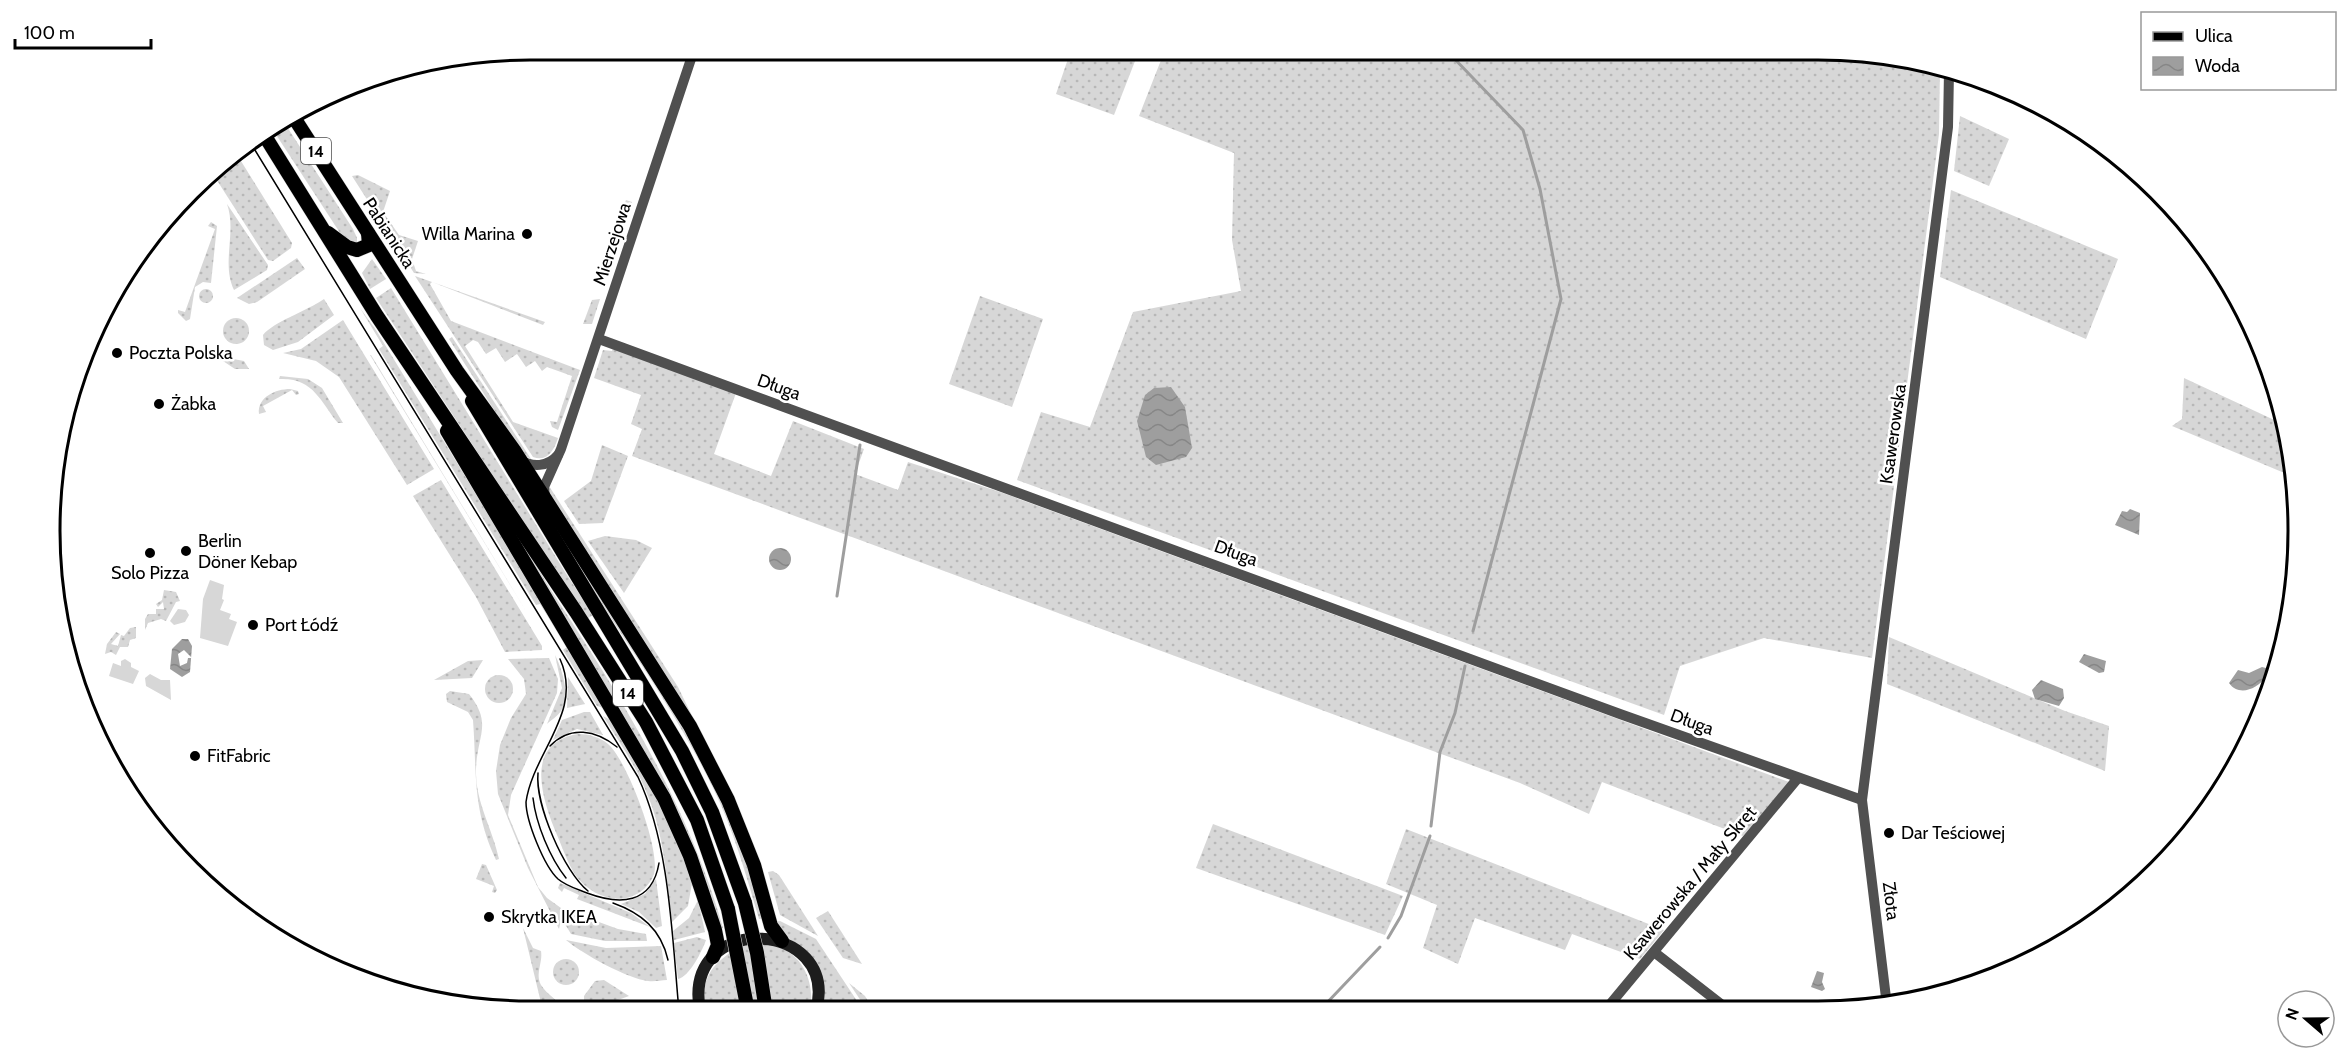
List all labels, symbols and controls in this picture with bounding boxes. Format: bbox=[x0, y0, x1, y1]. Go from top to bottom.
scale bar bbox=[15, 12, 152, 50]
legend bbox=[2141, 12, 2336, 90]
text: 100 m bbox=[24, 22, 75, 44]
text: Ulica bbox=[2195, 25, 2233, 47]
text: Woda bbox=[2195, 55, 2240, 77]
road number: 14 bbox=[301, 138, 331, 164]
street label: Pabianicka bbox=[358, 194, 420, 273]
street label: Mierzejowa bbox=[588, 199, 636, 288]
place label: Willa Marina bbox=[422, 223, 515, 245]
marker: Willa Marina bbox=[520, 227, 534, 241]
place label: Poczta Polska bbox=[129, 342, 233, 364]
marker: Poczta Polska bbox=[110, 346, 124, 360]
street label: Długa bbox=[754, 369, 804, 405]
street label: Ksawerowska bbox=[1875, 382, 1911, 485]
place label: Żabka bbox=[171, 393, 216, 415]
marker: Żabka bbox=[152, 397, 166, 411]
place label: Berlin Döner Kebap bbox=[198, 530, 297, 573]
street label: Długa bbox=[1211, 535, 1261, 571]
marker: Berlin Döner Kebap bbox=[179, 544, 193, 558]
marker: Solo Pizza bbox=[143, 546, 157, 560]
place label: Solo Pizza bbox=[111, 562, 189, 584]
place label: Port Łódź bbox=[265, 614, 339, 636]
marker: Port Łódź bbox=[246, 618, 260, 632]
road number: 14 bbox=[613, 680, 643, 706]
street label: Długa bbox=[1667, 704, 1717, 740]
place label: FitFabric bbox=[207, 745, 271, 767]
marker: FitFabric bbox=[188, 749, 202, 763]
street label: Ksawerowska / Mały Skręt bbox=[1619, 801, 1761, 965]
place label: Dar Teściowej bbox=[1901, 822, 2005, 844]
marker: Dar Teściowej bbox=[1882, 826, 1896, 840]
street label: Złota bbox=[1878, 880, 1904, 922]
place label: Skrytka IKEA bbox=[501, 906, 597, 928]
marker: Skrytka IKEA bbox=[482, 910, 496, 924]
north arrow bbox=[2276, 989, 2336, 1049]
text: N bbox=[2282, 1005, 2303, 1023]

